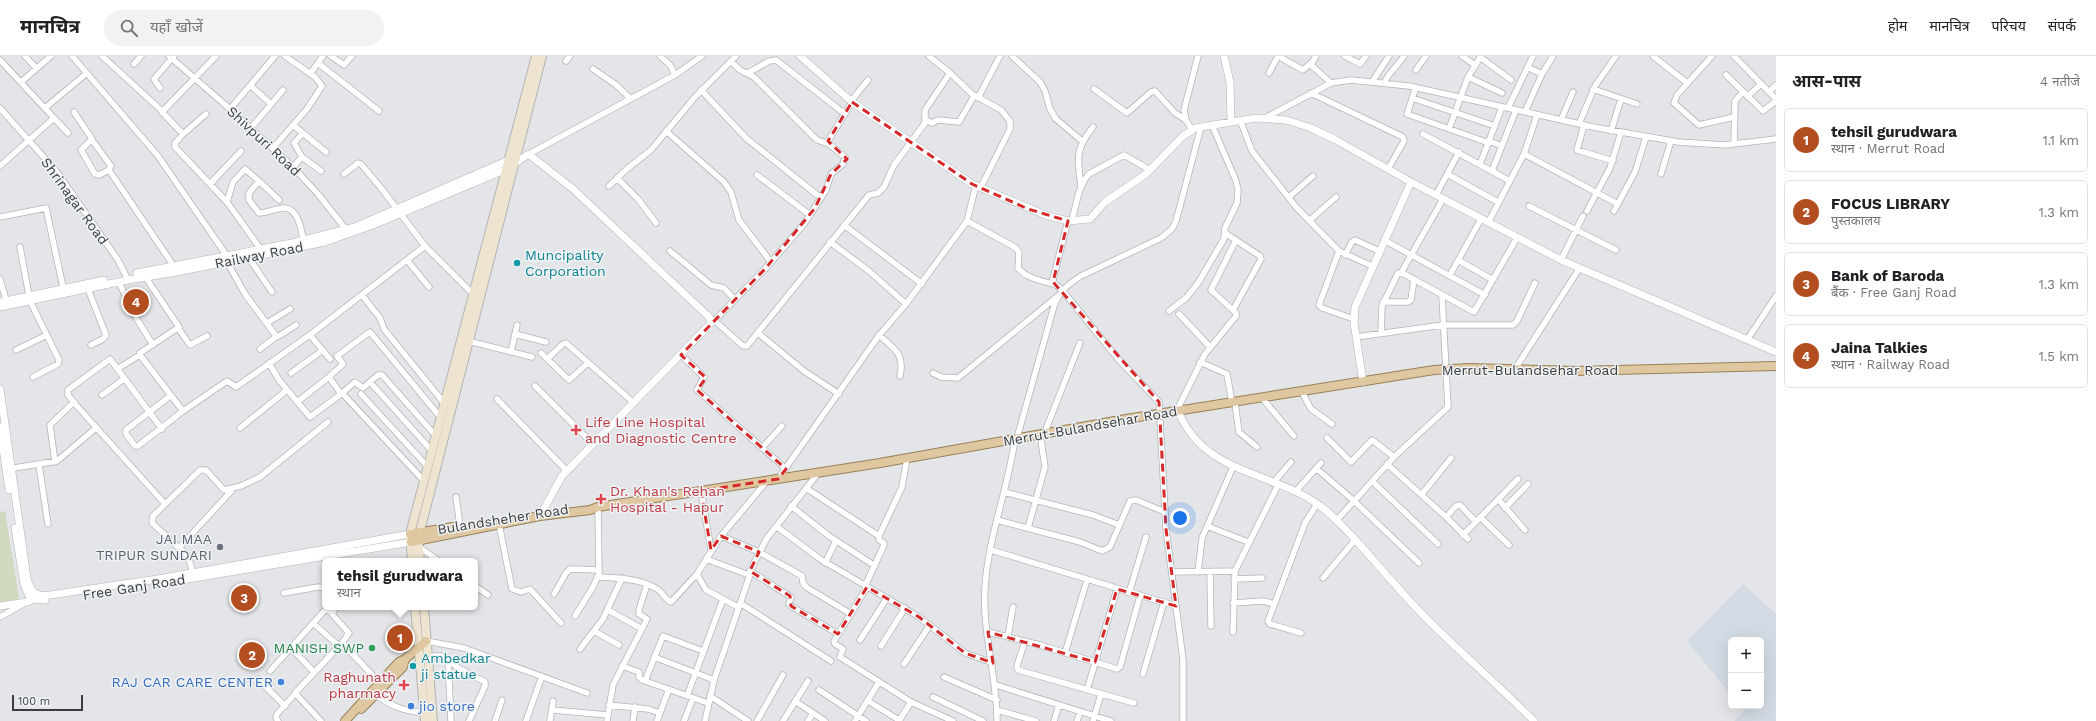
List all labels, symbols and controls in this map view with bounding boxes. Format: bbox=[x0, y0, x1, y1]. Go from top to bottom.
search box bbox=[104, 10, 384, 46]
text: मानचित्र bbox=[20, 15, 80, 38]
icon: search bbox=[118, 17, 140, 39]
text: यहाँ खोजें bbox=[150, 18, 203, 36]
text: होम bbox=[1888, 18, 1907, 34]
text: मानचित्र bbox=[1929, 18, 1970, 34]
text: परिचय bbox=[1992, 18, 2026, 34]
text: संपर्क bbox=[2048, 18, 2076, 34]
text: आस-पास bbox=[1792, 71, 1861, 91]
text: 4 नतीजे bbox=[2040, 74, 2080, 89]
street label: Shivpuri Road bbox=[224, 103, 304, 179]
text: tehsil gurudwara bbox=[1831, 123, 1957, 141]
text: 1 bbox=[1803, 133, 1809, 148]
text: 1.1 km bbox=[2043, 133, 2079, 148]
text: स्थान · Merrut Road bbox=[1831, 141, 1945, 156]
street label: Shrinagar Road bbox=[38, 154, 112, 248]
text: FOCUS LIBRARY bbox=[1831, 195, 1950, 213]
text: 2 bbox=[1802, 205, 1810, 220]
text: 1.3 km bbox=[2039, 205, 2079, 220]
text: पुस्तकालय bbox=[1831, 213, 1881, 228]
street label: Railway Road bbox=[213, 239, 305, 271]
place label: Muncipality Corporation bbox=[525, 247, 606, 279]
marker: Muncipality Corporation bbox=[512, 258, 522, 268]
text: Bank of Baroda bbox=[1831, 267, 1944, 285]
text: 3 bbox=[1802, 277, 1810, 292]
text: 1.3 km bbox=[2039, 277, 2079, 292]
text: बैंक · Free Ganj Road bbox=[1831, 285, 1957, 300]
pin: 4 bbox=[123, 287, 149, 317]
text: Jaina Talkies bbox=[1831, 339, 1928, 357]
text: 4 bbox=[1802, 349, 1810, 364]
text: 1.5 km bbox=[2039, 349, 2079, 364]
text: स्थान · Railway Road bbox=[1831, 357, 1950, 372]
street label: Merrut-Bulandsehar Road bbox=[1442, 362, 1618, 378]
street label: Merrut-Bulandsehar Road bbox=[1002, 403, 1178, 449]
place label: Life Line Hospital and Diagnostic Centre bbox=[585, 414, 737, 446]
marker: Life Line Hospital and Diagnostic Centre bbox=[570, 424, 582, 436]
place label: Dr. Khan's Rehan Hospital - Hapur bbox=[610, 483, 725, 515]
marker: Dr. Khan's Rehan Hospital - Hapur bbox=[595, 493, 607, 505]
street label: Bulandsheher Road bbox=[436, 501, 570, 537]
your location bbox=[1170, 508, 1190, 528]
place label: JAI MAA TRIPUR SUNDARI bbox=[96, 531, 212, 563]
marker: JAI MAA TRIPUR SUNDARI bbox=[215, 542, 225, 552]
popup bbox=[322, 558, 478, 610]
text: tehsil gurudwara bbox=[337, 567, 463, 585]
street label: Free Ganj Road bbox=[81, 571, 187, 603]
pin: 3 bbox=[231, 583, 257, 613]
text: स्थान bbox=[337, 585, 361, 600]
pin: 1 bbox=[387, 623, 413, 653]
map controls bbox=[1728, 637, 1764, 709]
button: + bbox=[1728, 637, 1764, 673]
pin: 2 bbox=[239, 640, 265, 670]
place label: MANISH SWP bbox=[273, 640, 364, 656]
marker: MANISH SWP bbox=[367, 643, 377, 653]
place label: Ambedkar ji statue bbox=[419, 650, 491, 682]
marker: Ambedkar ji statue bbox=[408, 661, 418, 671]
place label: Raghunath pharmacy bbox=[323, 669, 397, 701]
button: − bbox=[1728, 673, 1764, 709]
place label: RAJ CAR CARE CENTER bbox=[111, 674, 273, 690]
marker: RAJ CAR CARE CENTER bbox=[276, 677, 286, 687]
marker: Raghunath pharmacy bbox=[399, 680, 409, 690]
scale bar bbox=[12, 693, 83, 712]
text: 100 m bbox=[18, 695, 50, 708]
place label: jio store bbox=[417, 698, 475, 714]
marker: jio store bbox=[406, 701, 416, 711]

